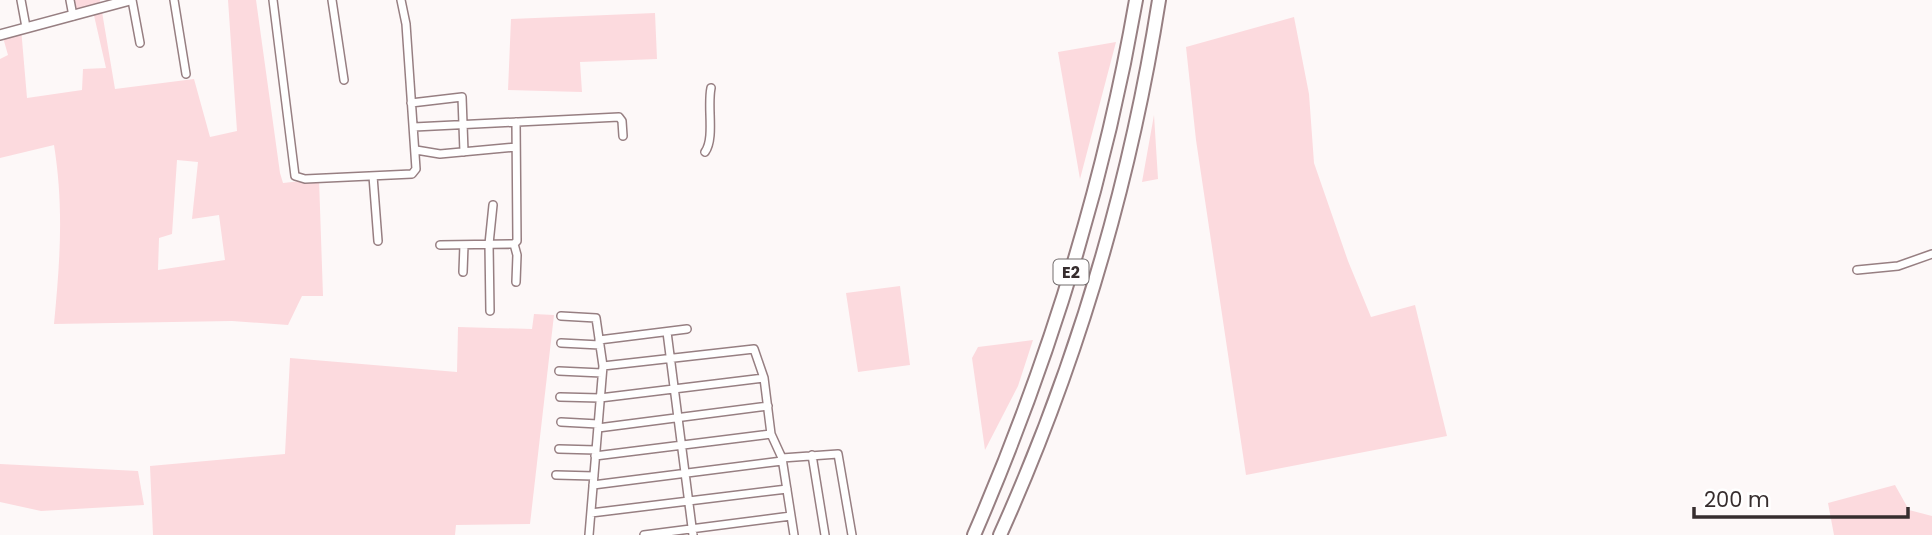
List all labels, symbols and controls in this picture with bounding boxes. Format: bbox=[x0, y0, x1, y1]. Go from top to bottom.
road number: E2 bbox=[1054, 260, 1088, 284]
scale bar bbox=[1694, 476, 1908, 520]
text: 200 m bbox=[1704, 485, 1770, 514]

